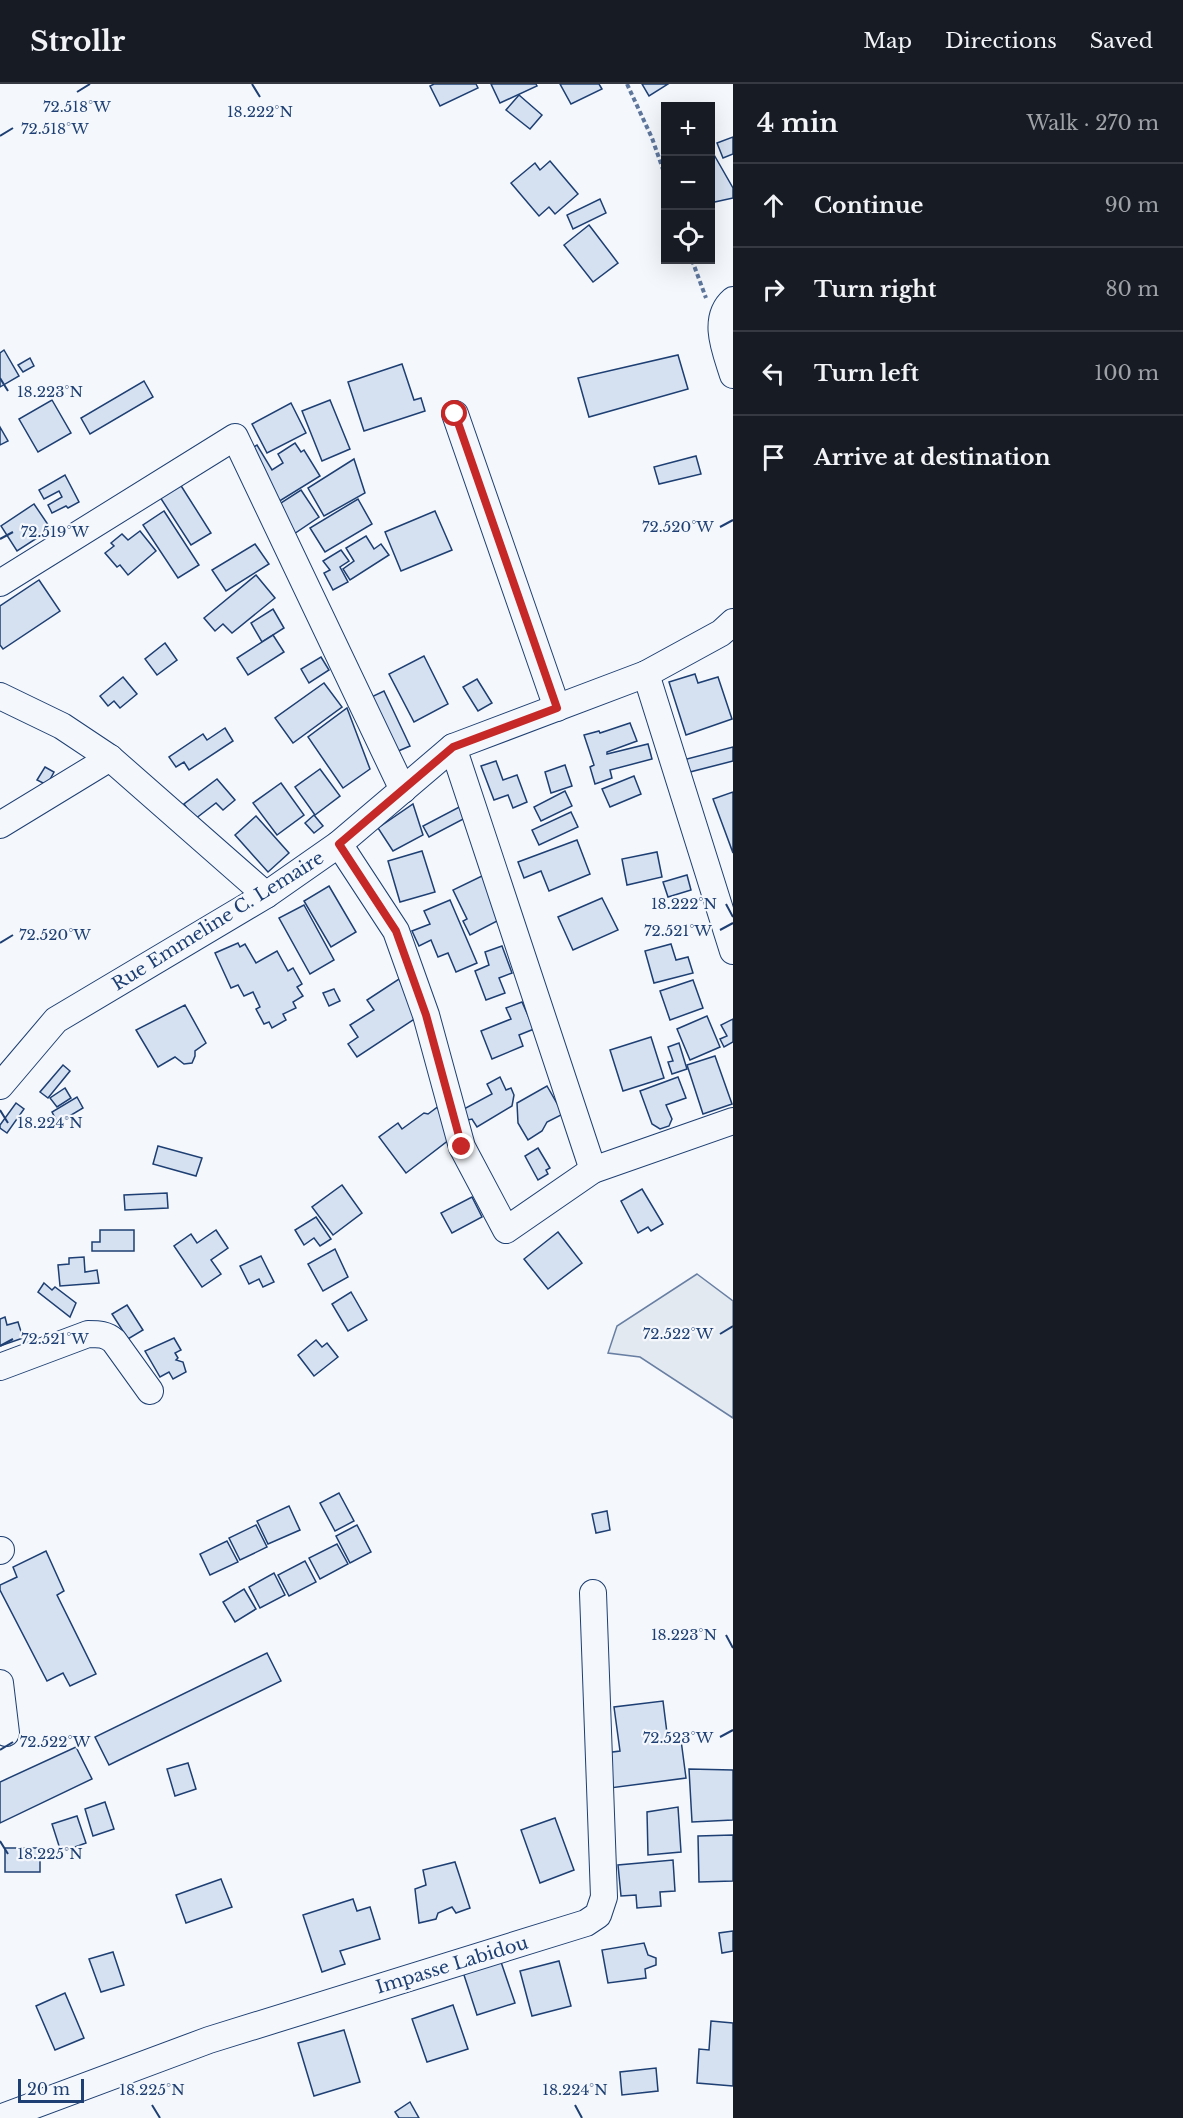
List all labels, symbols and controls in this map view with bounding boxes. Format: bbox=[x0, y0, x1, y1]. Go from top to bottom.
text: Strollr bbox=[30, 24, 125, 59]
text: Map bbox=[863, 28, 912, 54]
text: Directions bbox=[945, 28, 1057, 54]
text: Saved bbox=[1090, 28, 1153, 54]
text: 72.518°W bbox=[43, 97, 111, 116]
text: 18.222°N bbox=[227, 102, 293, 121]
map controls bbox=[661, 102, 715, 264]
button: + bbox=[661, 102, 715, 156]
text: 4 min bbox=[757, 107, 838, 139]
text: Walk · 270 m bbox=[1027, 111, 1159, 135]
text: 72.518°W bbox=[21, 119, 89, 138]
button: − bbox=[661, 156, 715, 210]
icon: ahead bbox=[757, 189, 790, 222]
text: Continue bbox=[814, 192, 923, 219]
text: 90 m bbox=[1105, 193, 1159, 217]
button: locate bbox=[661, 210, 715, 264]
icon: right bbox=[757, 273, 790, 306]
text: Turn right bbox=[814, 276, 936, 303]
text: 80 m bbox=[1105, 277, 1159, 301]
icon: left bbox=[757, 357, 790, 390]
text: Turn left bbox=[814, 360, 919, 387]
text: 100 m bbox=[1094, 361, 1159, 385]
text: 18.223°N bbox=[17, 382, 83, 401]
route start bbox=[441, 400, 467, 426]
icon: arrive bbox=[757, 441, 790, 474]
text: Arrive at destination bbox=[814, 444, 1051, 471]
text: 72.520°W bbox=[642, 517, 714, 536]
text: 72.519°W bbox=[21, 522, 90, 541]
street label: Rue Emmeline C. Lemaire bbox=[108, 847, 328, 995]
text: 18.222°N bbox=[651, 894, 717, 913]
text: 72.521°W bbox=[644, 921, 712, 940]
text: 72.520°W bbox=[19, 925, 91, 944]
text: 18.224°N bbox=[17, 1113, 83, 1132]
route end bbox=[448, 1133, 474, 1159]
text: 72.522°W bbox=[643, 1324, 714, 1343]
text: 72.521°W bbox=[21, 1329, 89, 1348]
text: 18.223°N bbox=[651, 1625, 717, 1644]
text: 72.523°W bbox=[643, 1728, 714, 1747]
text: 72.522°W bbox=[20, 1732, 91, 1751]
text: 18.225°N bbox=[17, 1844, 83, 1863]
street label: Impasse Labidou bbox=[373, 1931, 531, 1999]
scale bar bbox=[18, 2076, 84, 2104]
text: 20 m bbox=[27, 2079, 70, 2099]
text: 18.225°N bbox=[119, 2080, 185, 2099]
text: 18.224°N bbox=[542, 2080, 608, 2099]

